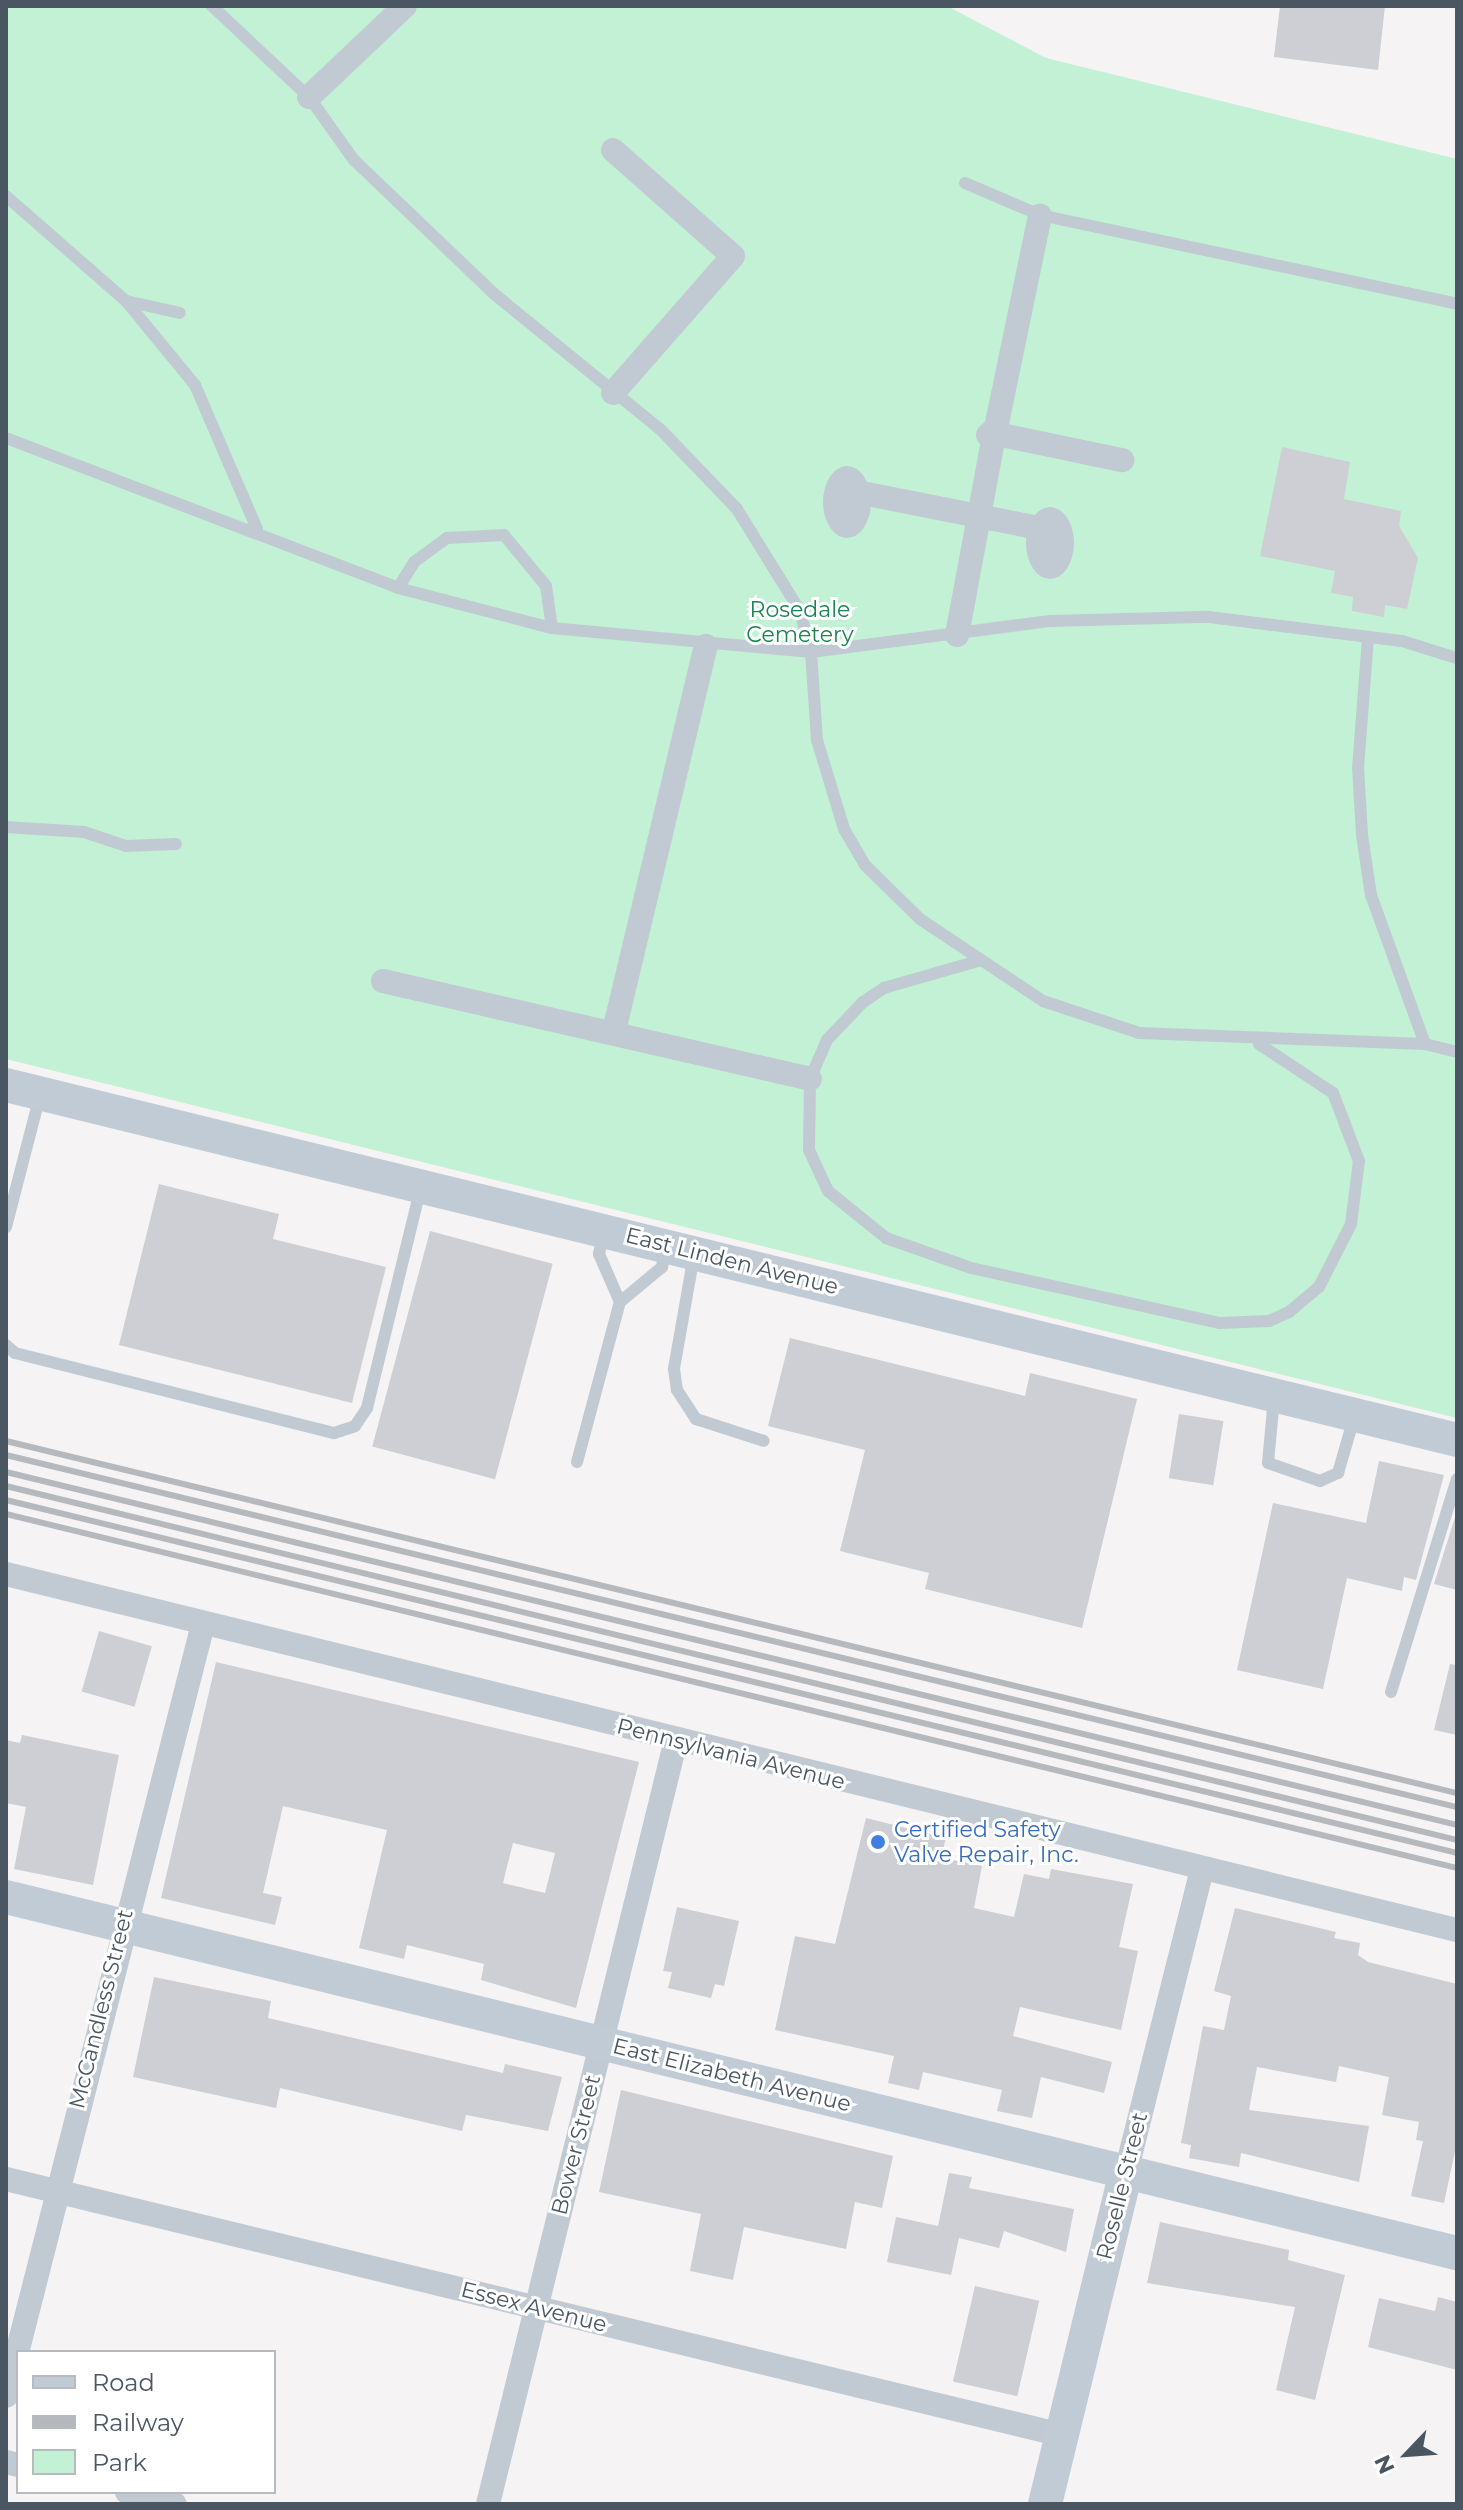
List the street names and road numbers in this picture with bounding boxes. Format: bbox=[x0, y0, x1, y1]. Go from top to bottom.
street label: East Linden Avenue bbox=[623, 1222, 841, 1300]
street label: Pennsylvania Avenue bbox=[614, 1713, 848, 1795]
street label: McCandless Street bbox=[63, 1907, 139, 2111]
street label: East Elizabeth Avenue bbox=[610, 2033, 854, 2117]
street label: Bower Street bbox=[546, 2072, 606, 2218]
street label: Roselle Street bbox=[1091, 2109, 1153, 2263]
street label: Essex Avenue bbox=[458, 2276, 610, 2338]

